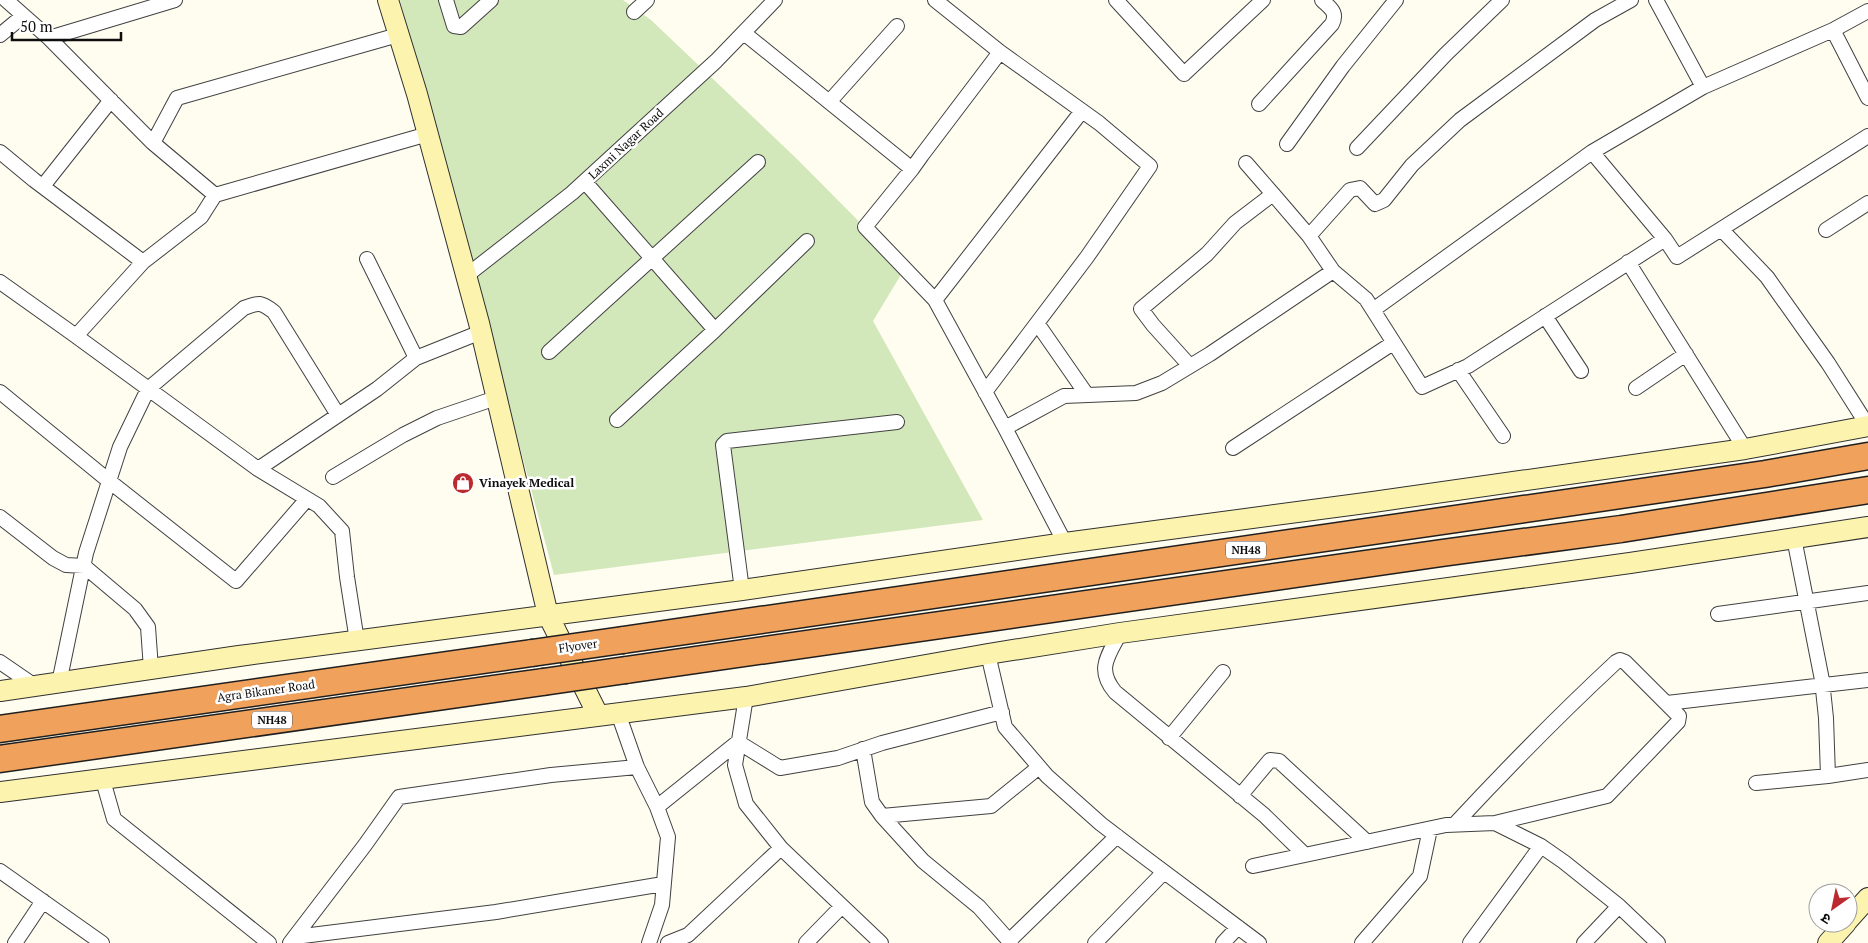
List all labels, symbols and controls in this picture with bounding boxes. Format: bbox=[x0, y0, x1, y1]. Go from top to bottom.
scale bar bbox=[12, 10, 121, 42]
text: 50 m bbox=[20, 16, 53, 36]
street label: Laxmi Nagar Road bbox=[585, 105, 667, 182]
shop icon: Vinayek Medical bbox=[451, 471, 475, 495]
place label: Vinayek Medical bbox=[479, 475, 574, 490]
road number: NH48 bbox=[1226, 542, 1266, 558]
street label: Flyover bbox=[558, 635, 599, 656]
street label: Agra Bikaner Road bbox=[216, 676, 316, 705]
road number: NH48 bbox=[252, 712, 292, 728]
north arrow bbox=[1808, 883, 1858, 933]
text: उ bbox=[1816, 909, 1834, 930]

